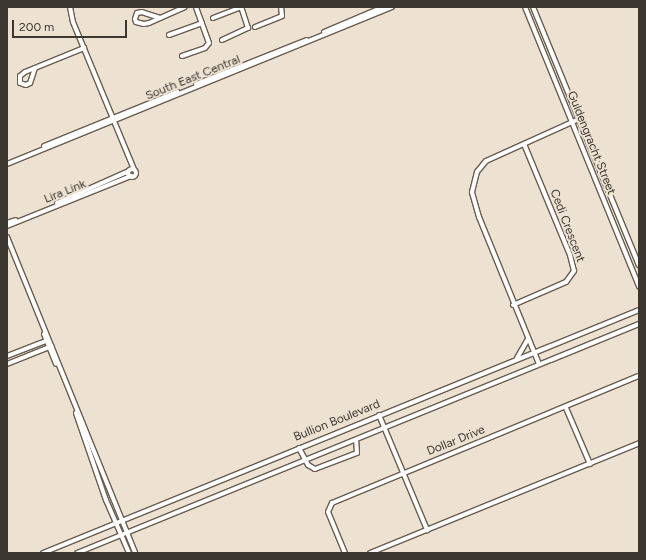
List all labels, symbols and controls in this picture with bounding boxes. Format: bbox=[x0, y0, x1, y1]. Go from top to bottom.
scale bar bbox=[14, 12, 129, 38]
text: 200 m bbox=[19, 20, 54, 34]
street label: South East Central bbox=[144, 52, 242, 104]
street label: Guldengracht Street bbox=[564, 89, 618, 197]
street label: Lira Link bbox=[42, 177, 88, 207]
street label: Cedi Crescent bbox=[546, 187, 588, 265]
street label: Bullion Boulevard bbox=[292, 397, 382, 445]
street label: Dollar Drive bbox=[425, 423, 487, 459]

